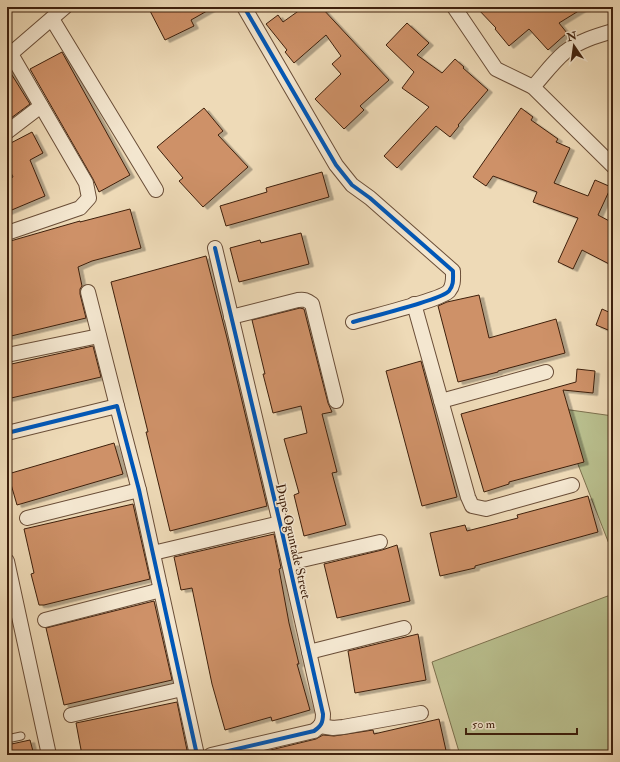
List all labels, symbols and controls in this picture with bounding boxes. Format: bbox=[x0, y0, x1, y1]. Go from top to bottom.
north arrow bbox=[554, 26, 594, 66]
text: N bbox=[565, 29, 579, 44]
street label: Dupe Oguntade Street bbox=[271, 482, 314, 601]
scale bar bbox=[466, 710, 577, 736]
text: 50 m bbox=[472, 717, 496, 732]

